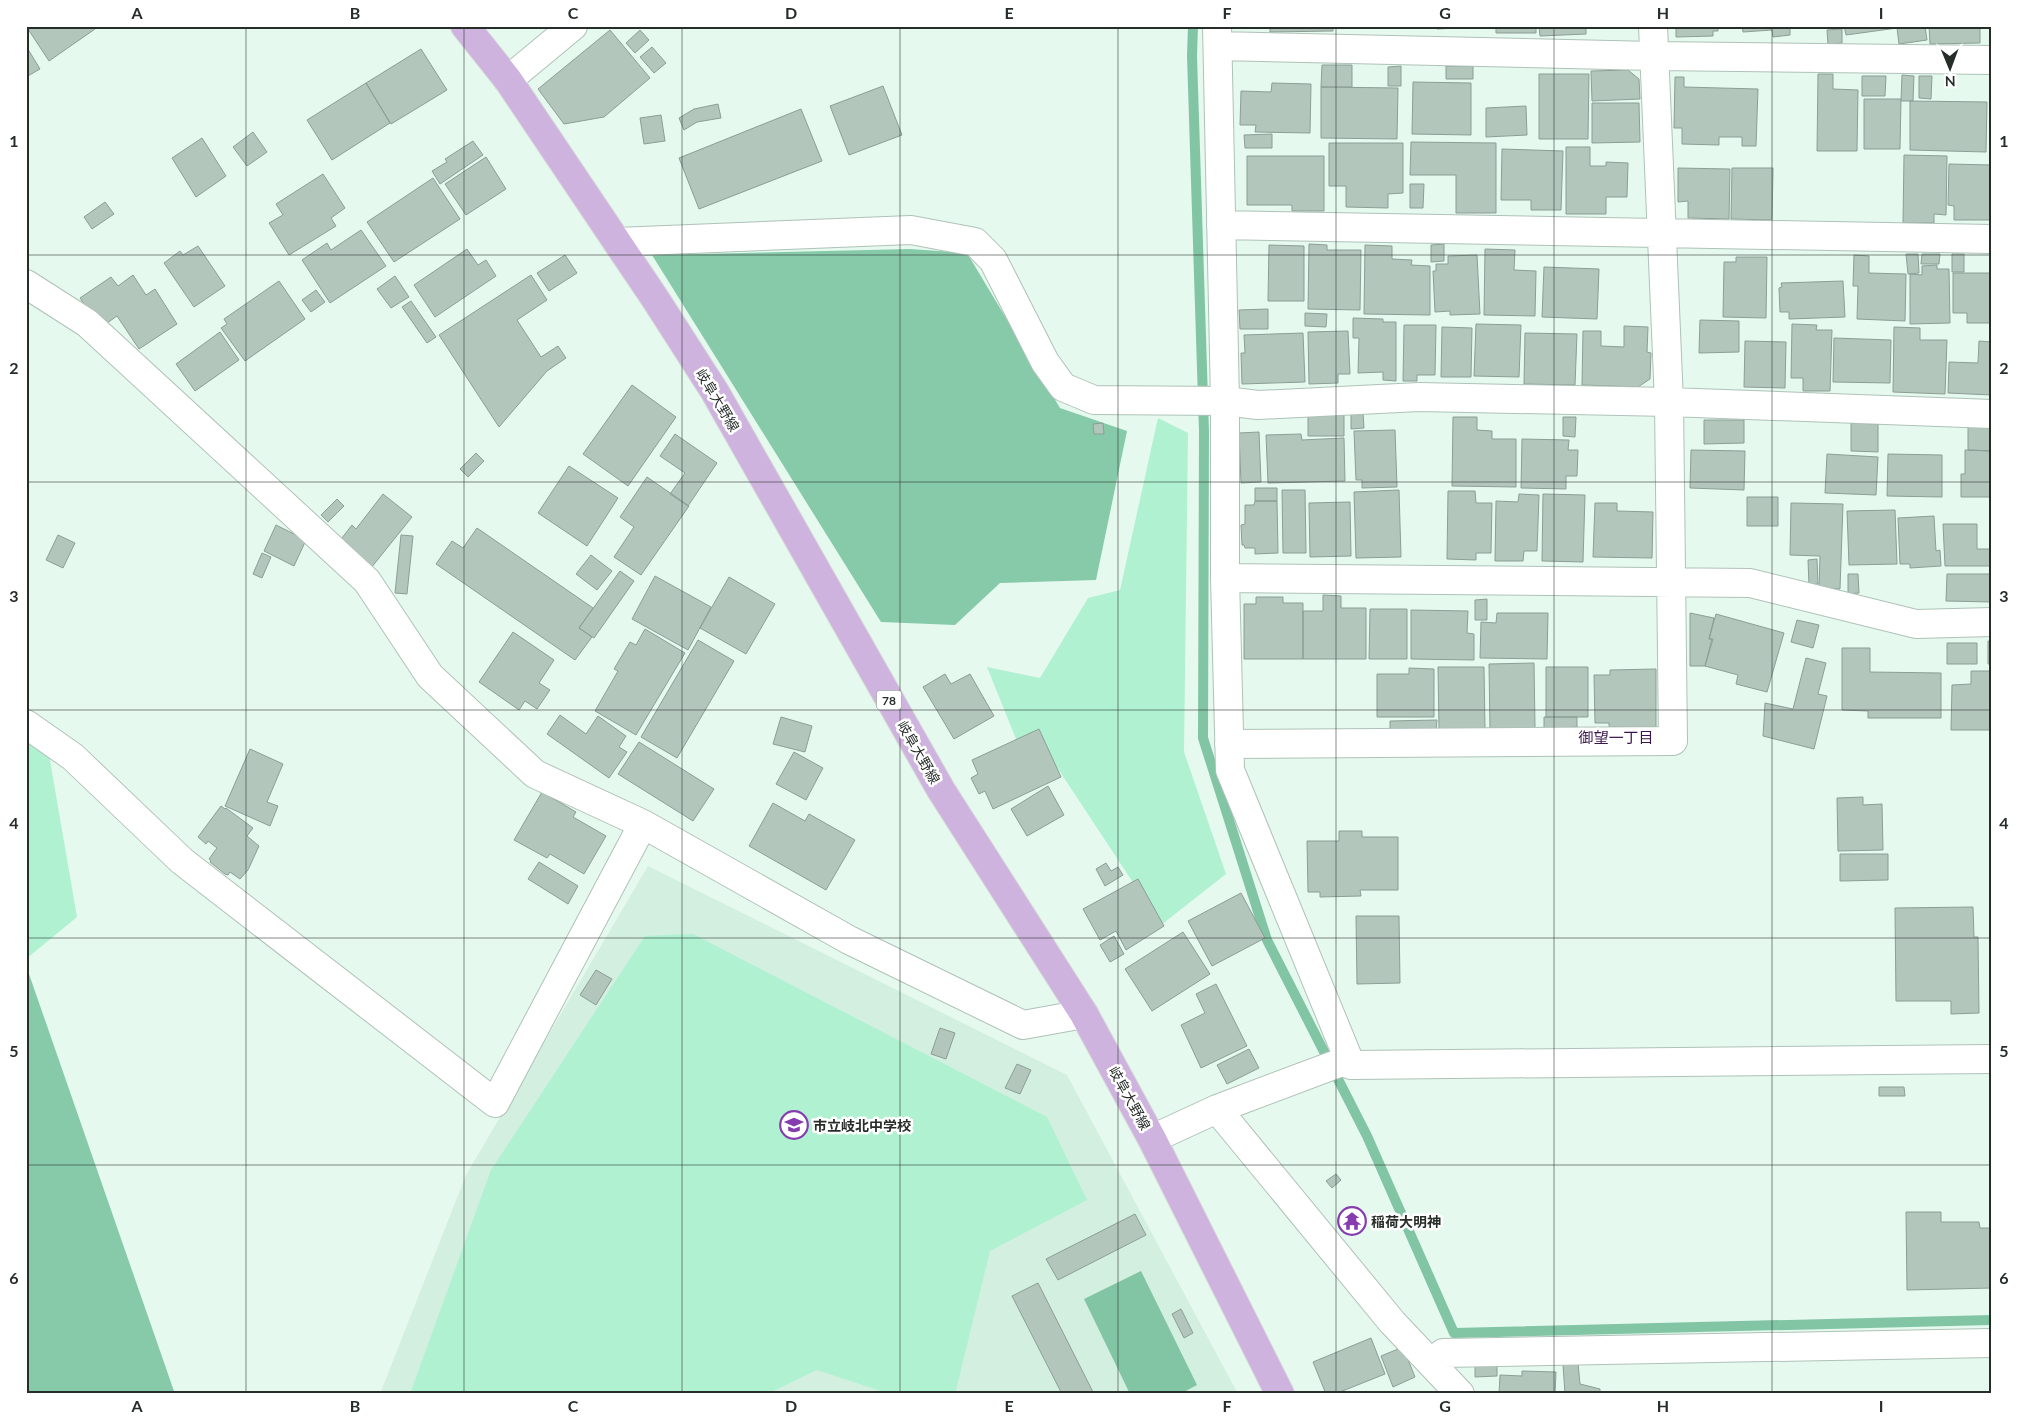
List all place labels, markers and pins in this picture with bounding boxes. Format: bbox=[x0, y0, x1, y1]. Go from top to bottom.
school or university icon: 市立岐北中学校 bbox=[779, 1110, 809, 1140]
place label: 市立岐北中学校 bbox=[813, 1117, 911, 1134]
temple icon: 稲荷大明神 bbox=[1337, 1206, 1367, 1236]
place label: 稲荷大明神 bbox=[1371, 1213, 1441, 1230]

